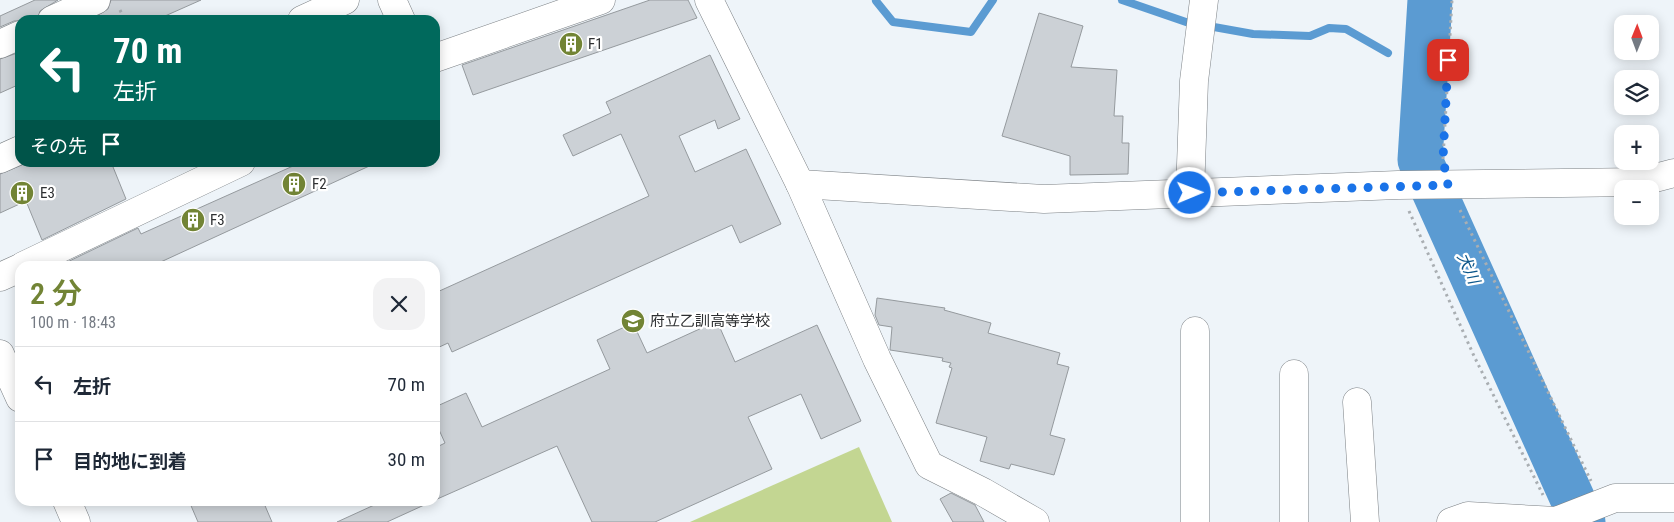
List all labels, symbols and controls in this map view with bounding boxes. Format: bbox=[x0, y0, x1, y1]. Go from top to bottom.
north arrow bbox=[1614, 15, 1659, 60]
map controls bbox=[1614, 15, 1659, 225]
text: 70 m bbox=[113, 31, 182, 72]
building icon: F1 bbox=[558, 31, 584, 57]
icon: left bbox=[30, 35, 95, 100]
place label: F1 bbox=[588, 35, 603, 53]
pin bbox=[1427, 39, 1469, 81]
icon: arrive bbox=[1434, 46, 1462, 74]
button: layers bbox=[1614, 70, 1659, 115]
text: 左折 bbox=[113, 79, 157, 104]
button: + bbox=[1614, 125, 1659, 170]
icon: arrive bbox=[97, 130, 125, 158]
text: その先 bbox=[30, 135, 87, 158]
position arrow bbox=[1163, 166, 1215, 218]
building icon: F2 bbox=[281, 171, 307, 197]
place label: F2 bbox=[312, 175, 327, 193]
building icon: E3 bbox=[9, 180, 35, 206]
button: − bbox=[1614, 180, 1659, 225]
place label: E3 bbox=[40, 184, 55, 202]
building icon: F3 bbox=[180, 207, 206, 233]
place label: F3 bbox=[210, 211, 225, 229]
water label: 犬川 bbox=[1453, 250, 1485, 289]
text: 2 分 bbox=[30, 276, 82, 311]
button: close bbox=[373, 278, 425, 330]
school or university icon: 府立乙訓高等学校 bbox=[620, 308, 646, 334]
place label: 府立乙訓高等学校 bbox=[650, 312, 770, 330]
text: 100 m · 18:43 bbox=[30, 313, 116, 332]
icon: left bbox=[30, 370, 58, 398]
text: 70 m bbox=[388, 373, 425, 396]
text: 左折 bbox=[73, 375, 111, 398]
icon: arrive bbox=[30, 445, 58, 473]
text: 30 m bbox=[388, 448, 425, 471]
text: 目的地に到着 bbox=[73, 450, 187, 473]

